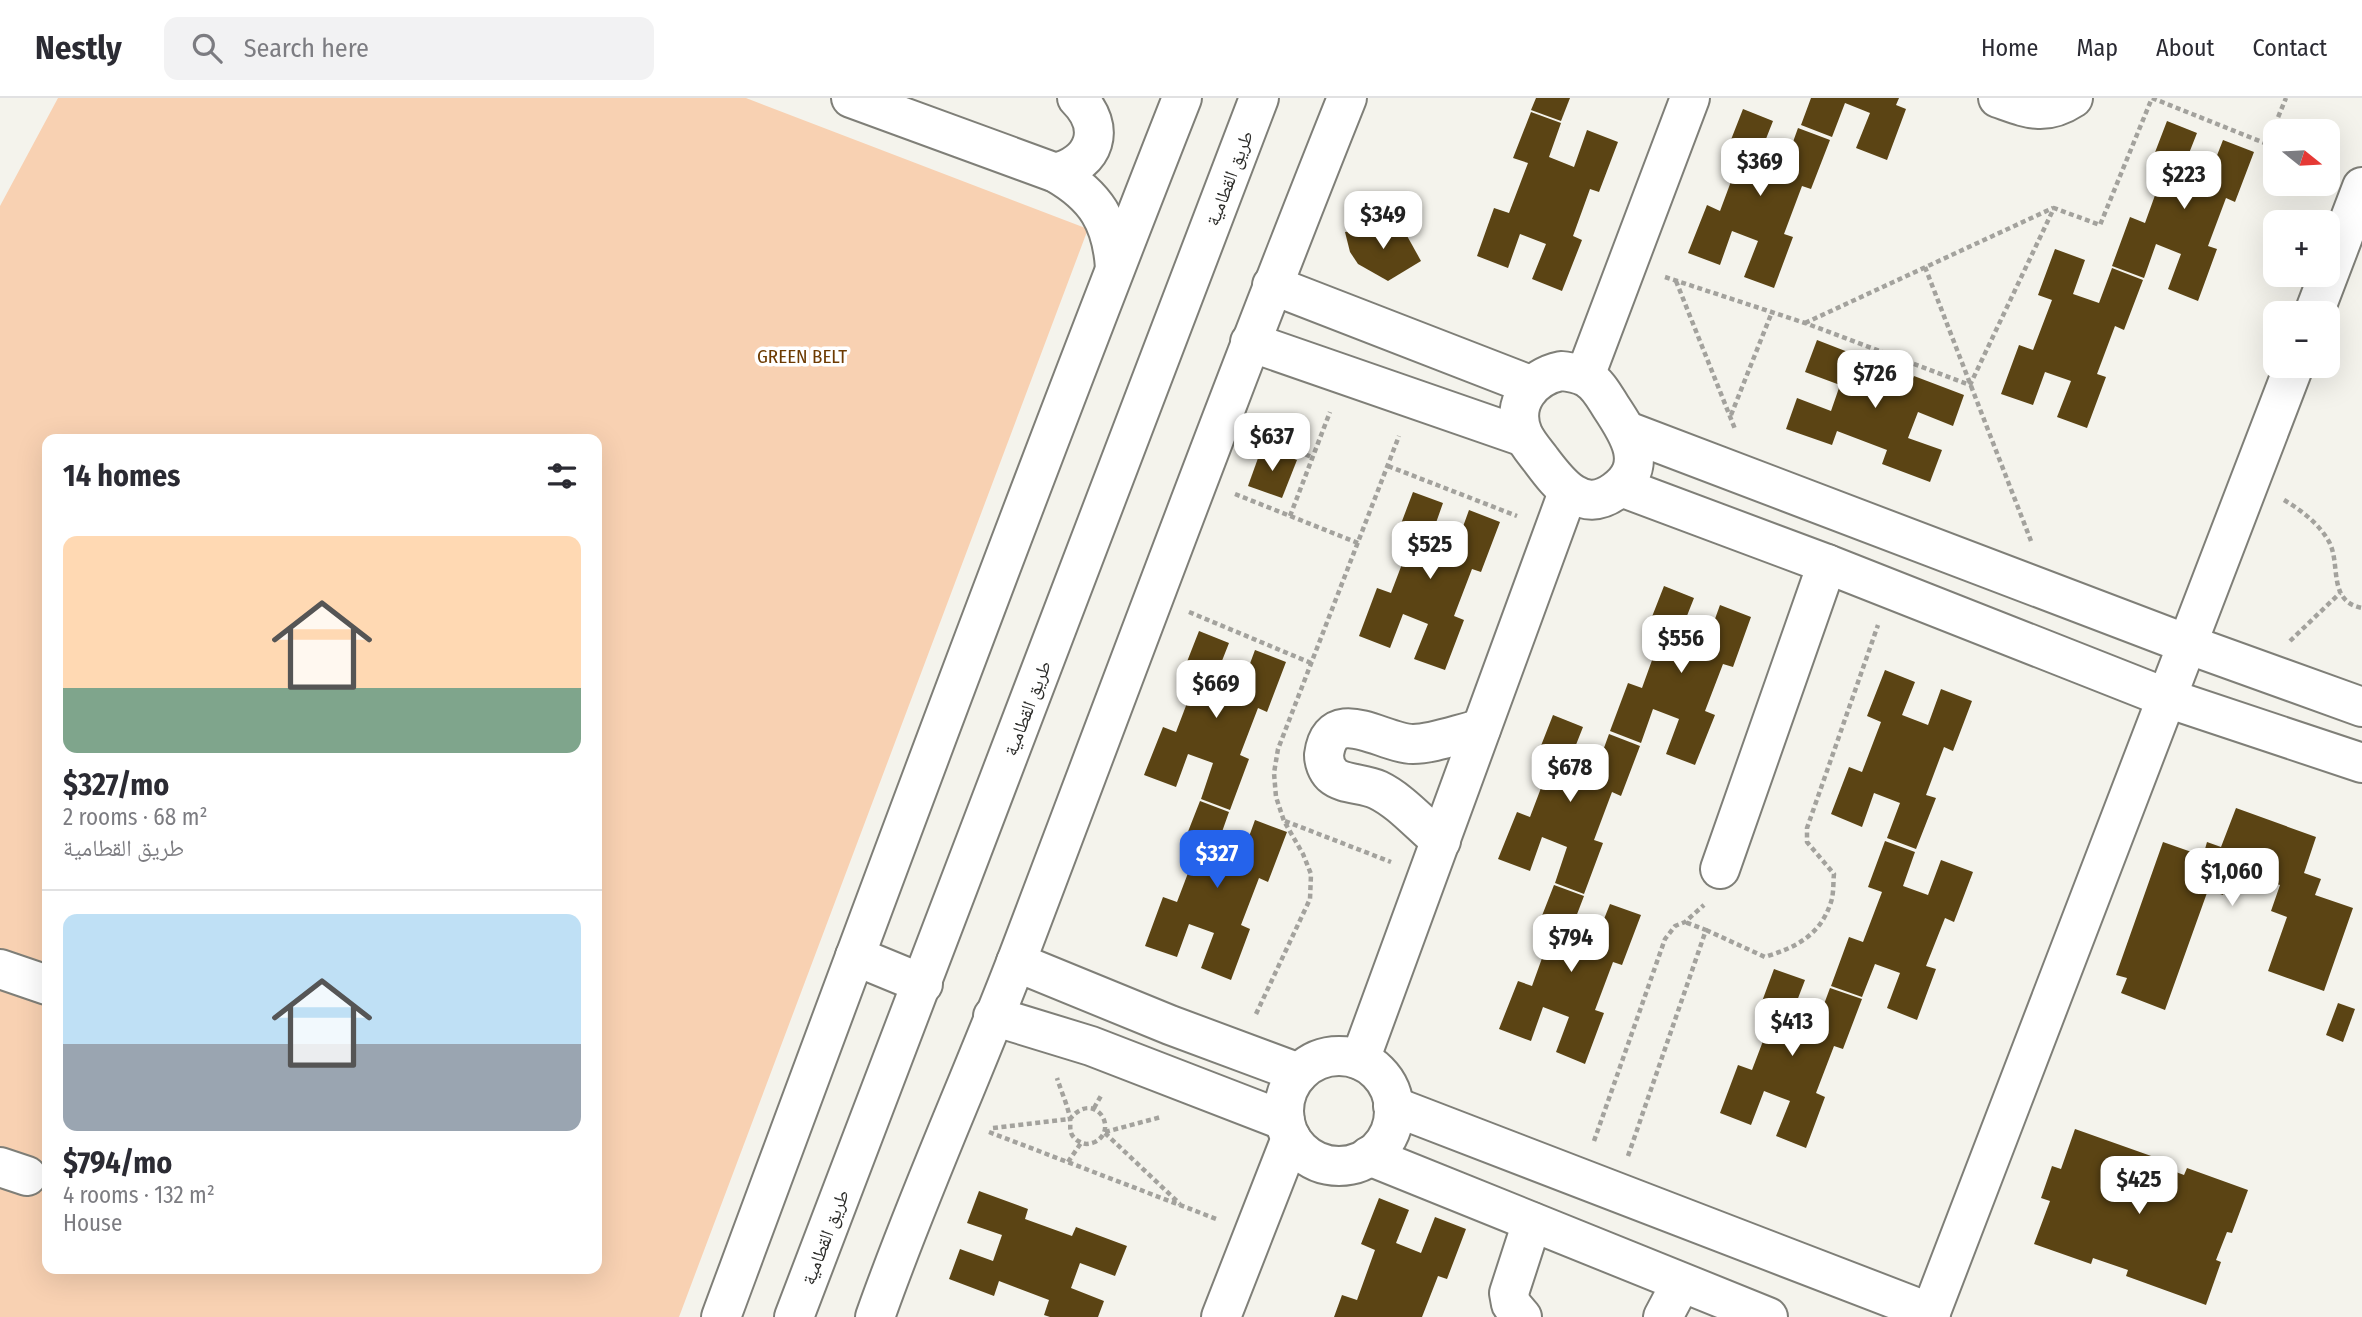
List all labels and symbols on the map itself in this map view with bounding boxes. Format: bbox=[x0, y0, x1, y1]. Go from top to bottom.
north arrow bbox=[2263, 119, 2340, 196]
street label: طريق القطامية bbox=[1201, 127, 1258, 229]
pin: $369 bbox=[1719, 139, 1801, 198]
pin: $223 bbox=[2143, 152, 2225, 211]
pin: $349 bbox=[1342, 192, 1424, 251]
park label: GREEN BELT bbox=[757, 345, 847, 368]
pin: $726 bbox=[1834, 350, 1916, 410]
pin: $637 bbox=[1231, 414, 1313, 473]
pin: $525 bbox=[1389, 522, 1471, 581]
pin: $556 bbox=[1640, 616, 1722, 675]
street label: طريق القطامية bbox=[999, 657, 1056, 759]
pin: $669 bbox=[1175, 660, 1257, 720]
pin: $678 bbox=[1529, 744, 1611, 804]
pin: $327 bbox=[1176, 830, 1258, 890]
pin: $1,060 bbox=[2175, 848, 2289, 908]
pin: $794 bbox=[1530, 914, 1612, 974]
pin: $413 bbox=[1751, 998, 1833, 1058]
pin: $425 bbox=[2098, 1156, 2180, 1216]
street label: طريق القطامية bbox=[797, 1186, 854, 1288]

